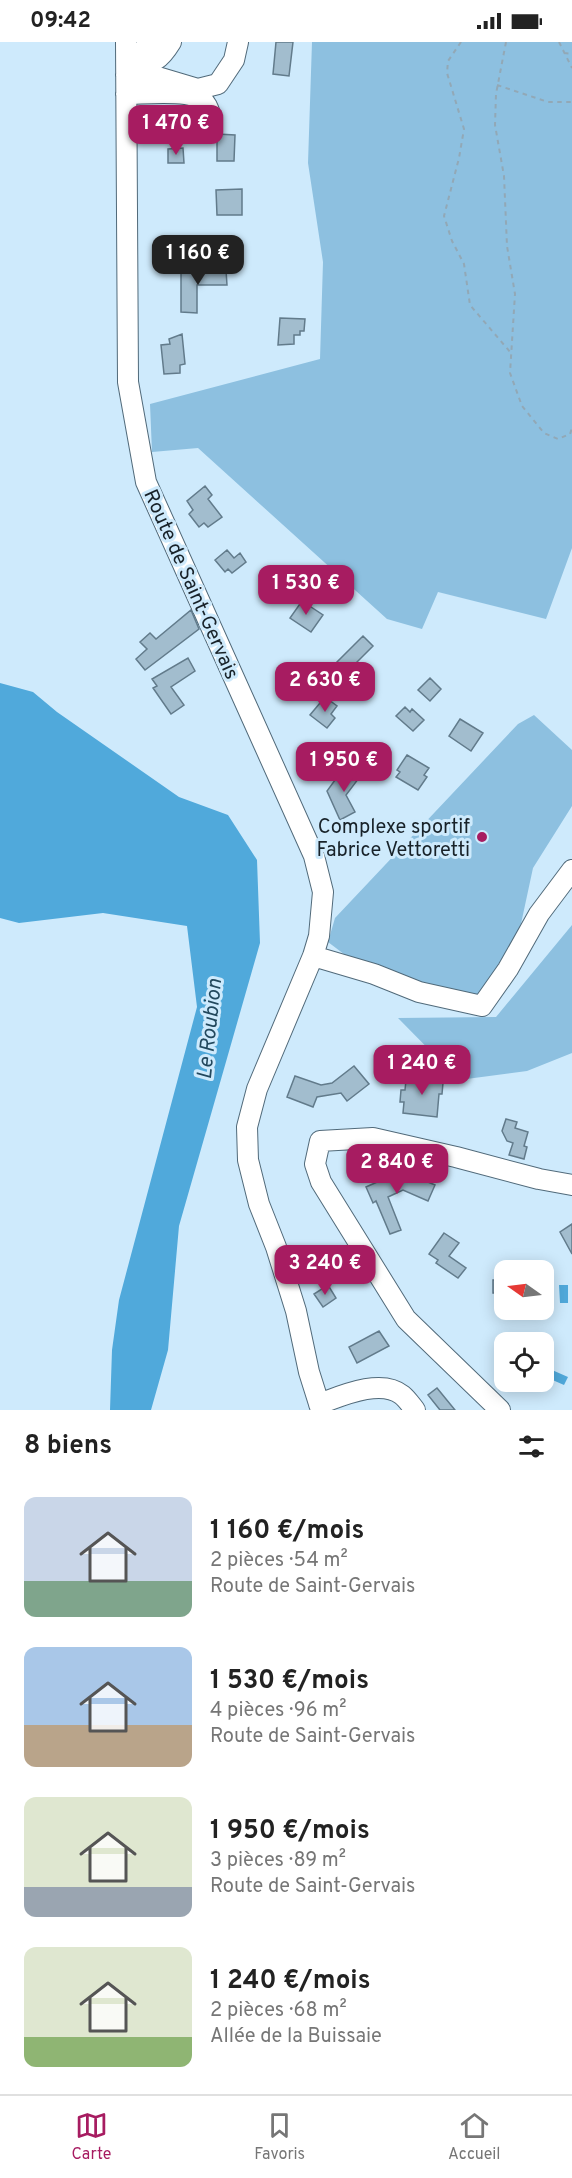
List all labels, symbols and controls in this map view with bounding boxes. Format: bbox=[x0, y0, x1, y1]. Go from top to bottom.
text: 09:42 bbox=[30, 8, 91, 35]
pin: 1 470 € bbox=[121, 105, 231, 156]
text: 1 470 € bbox=[142, 111, 210, 137]
pin: 1 160 € bbox=[143, 235, 253, 286]
text: 1 160 € bbox=[166, 241, 230, 267]
street label: Route de Saint-Gervais bbox=[137, 486, 244, 684]
pin: 1 530 € bbox=[251, 565, 361, 616]
text: 1 530 € bbox=[272, 571, 340, 597]
pin: 2 630 € bbox=[270, 662, 380, 713]
text: 2 630 € bbox=[289, 668, 361, 694]
pin: 1 950 € bbox=[289, 742, 399, 793]
text: 1 950 € bbox=[310, 748, 378, 774]
place label: Complexe sportif Fabrice Vettoretti bbox=[316, 815, 470, 864]
marker: Complexe sportif Fabrice Vettoretti bbox=[475, 830, 489, 844]
water label: Le Roubion bbox=[192, 977, 229, 1081]
pin: 1 240 € bbox=[367, 1045, 477, 1096]
text: 1 240 € bbox=[388, 1051, 456, 1077]
pin: 2 840 € bbox=[342, 1144, 452, 1195]
text: 2 840 € bbox=[360, 1150, 434, 1176]
pin: 3 240 € bbox=[270, 1245, 380, 1296]
text: 3 240 € bbox=[289, 1251, 361, 1277]
north arrow bbox=[494, 1260, 554, 1320]
map controls bbox=[494, 1260, 554, 1392]
button: locate bbox=[494, 1332, 554, 1392]
text: 8 biens bbox=[24, 1430, 112, 1463]
icon: filters bbox=[515, 1430, 548, 1463]
text: 1 160 €/mois bbox=[210, 1515, 364, 1548]
icon: home bbox=[72, 1521, 144, 1593]
text: 2 pièces · 54 m² bbox=[210, 1548, 348, 1574]
text: Route de Saint-Gervais bbox=[210, 1574, 415, 1600]
text: 1 530 €/mois bbox=[210, 1665, 369, 1698]
icon: home bbox=[72, 1671, 144, 1743]
text: 4 pièces · 96 m² bbox=[210, 1698, 347, 1724]
text: Route de Saint-Gervais bbox=[210, 1724, 415, 1750]
text: 1 950 €/mois bbox=[210, 1815, 370, 1848]
icon: home bbox=[72, 1821, 144, 1893]
text: 3 pièces · 89 m² bbox=[210, 1848, 346, 1874]
text: Route de Saint-Gervais bbox=[210, 1874, 415, 1900]
text: 1 240 €/mois bbox=[210, 1965, 371, 1998]
icon: home bbox=[72, 1971, 144, 2043]
text: 2 pièces · 68 m² bbox=[210, 1998, 347, 2024]
text: Allée de la Buissaie bbox=[210, 2024, 382, 2050]
tab: Carte bbox=[71, 2109, 111, 2165]
tab: Favoris bbox=[254, 2109, 305, 2165]
tab: Accueil bbox=[448, 2109, 501, 2165]

